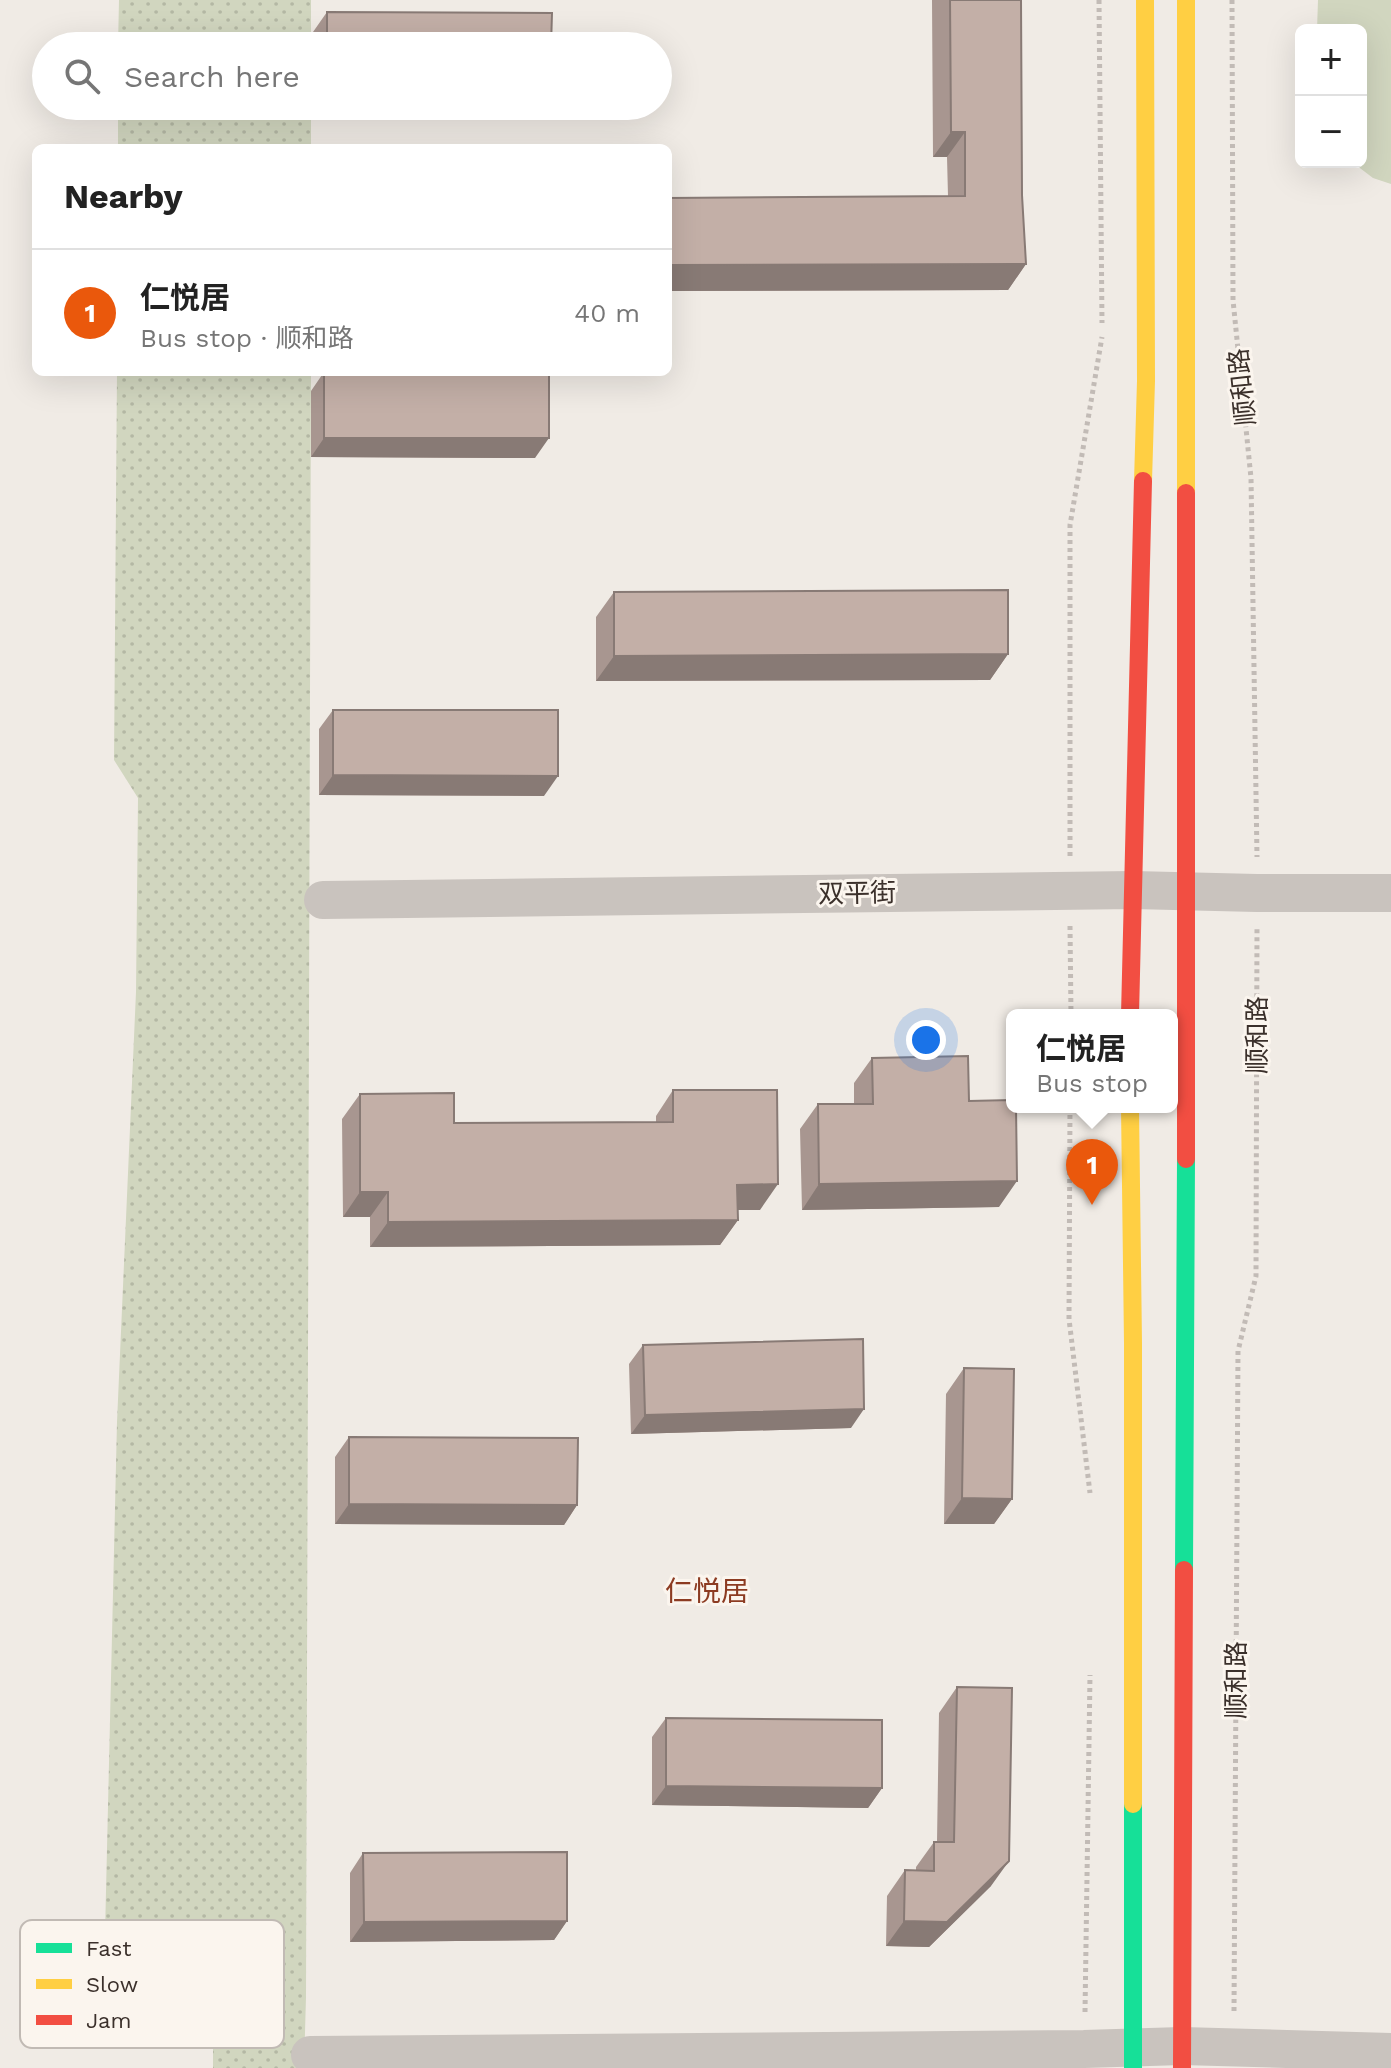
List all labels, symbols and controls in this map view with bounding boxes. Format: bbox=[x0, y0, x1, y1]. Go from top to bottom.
map controls bbox=[1295, 24, 1367, 168]
button: + bbox=[1295, 24, 1367, 96]
search box bbox=[32, 32, 672, 120]
icon: search bbox=[60, 54, 104, 98]
text: Search here bbox=[124, 59, 300, 94]
button: − bbox=[1295, 96, 1367, 168]
text: Nearby bbox=[64, 176, 183, 216]
text: 仁悦居 bbox=[140, 280, 230, 315]
text: 1 bbox=[84, 298, 96, 328]
text: 40 m bbox=[574, 298, 640, 328]
text: Bus stop · 顺和路 bbox=[140, 323, 354, 353]
street label: 顺和路 bbox=[1223, 347, 1261, 427]
street label: 双平街 bbox=[818, 877, 896, 909]
street label: 顺和路 bbox=[1242, 996, 1272, 1074]
popup bbox=[1006, 1009, 1178, 1113]
your location bbox=[906, 1020, 946, 1060]
text: 仁悦居 bbox=[1036, 1031, 1126, 1066]
text: Bus stop bbox=[1036, 1068, 1148, 1098]
pin: 1 bbox=[1066, 1139, 1118, 1205]
district label: 仁悦居 bbox=[665, 1575, 749, 1608]
street label: 顺和路 bbox=[1221, 1641, 1251, 1719]
legend bbox=[20, 1920, 284, 2048]
text: Fast bbox=[86, 1936, 132, 1961]
text: Slow bbox=[86, 1972, 138, 1997]
text: Jam bbox=[86, 2008, 131, 2033]

